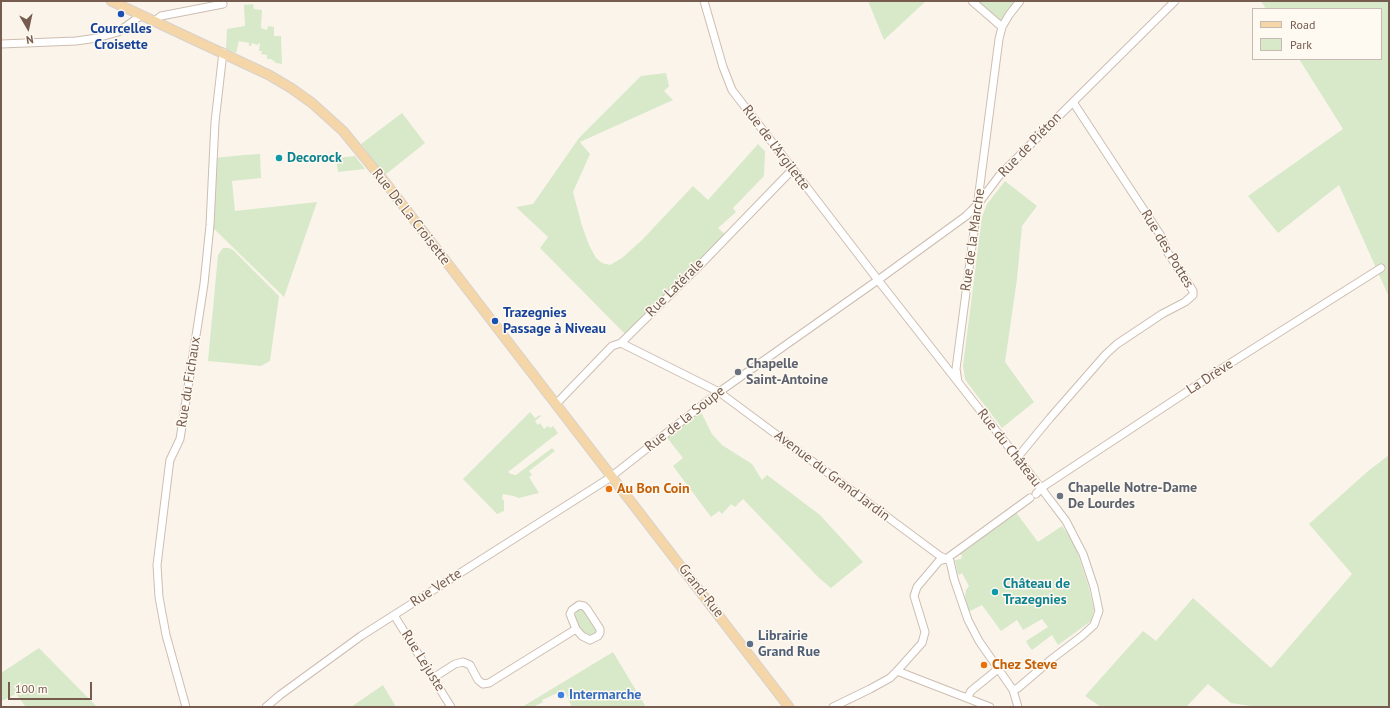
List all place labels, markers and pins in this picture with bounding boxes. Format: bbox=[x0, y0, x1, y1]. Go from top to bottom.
marker: Courcelles Croisette bbox=[116, 9, 126, 19]
place label: Courcelles Croisette bbox=[90, 21, 152, 54]
place label: Decorock bbox=[287, 150, 342, 166]
marker: Decorock bbox=[274, 153, 284, 163]
place label: Trazegnies Passage à Niveau bbox=[503, 305, 606, 338]
marker: Trazegnies Passage à Niveau bbox=[490, 316, 500, 326]
place label: Chapelle Saint-Antoine bbox=[746, 356, 828, 388]
marker: Chapelle Saint-Antoine bbox=[733, 367, 743, 377]
place label: Chapelle Notre-Dame De Lourdes bbox=[1068, 480, 1197, 512]
place label: Au Bon Coin bbox=[617, 481, 690, 497]
marker: Au Bon Coin bbox=[604, 484, 614, 494]
marker: Chapelle Notre-Dame De Lourdes bbox=[1055, 491, 1065, 501]
place label: Château de Trazegnies bbox=[1003, 576, 1070, 608]
marker: Château de Trazegnies bbox=[990, 587, 1000, 597]
place label: Librairie Grand Rue bbox=[758, 628, 820, 660]
marker: Librairie Grand Rue bbox=[745, 639, 755, 649]
place label: Chez Steve bbox=[992, 657, 1057, 673]
marker: Chez Steve bbox=[979, 660, 989, 670]
place label: Intermarche bbox=[569, 687, 641, 703]
marker: Intermarche bbox=[556, 690, 566, 700]

